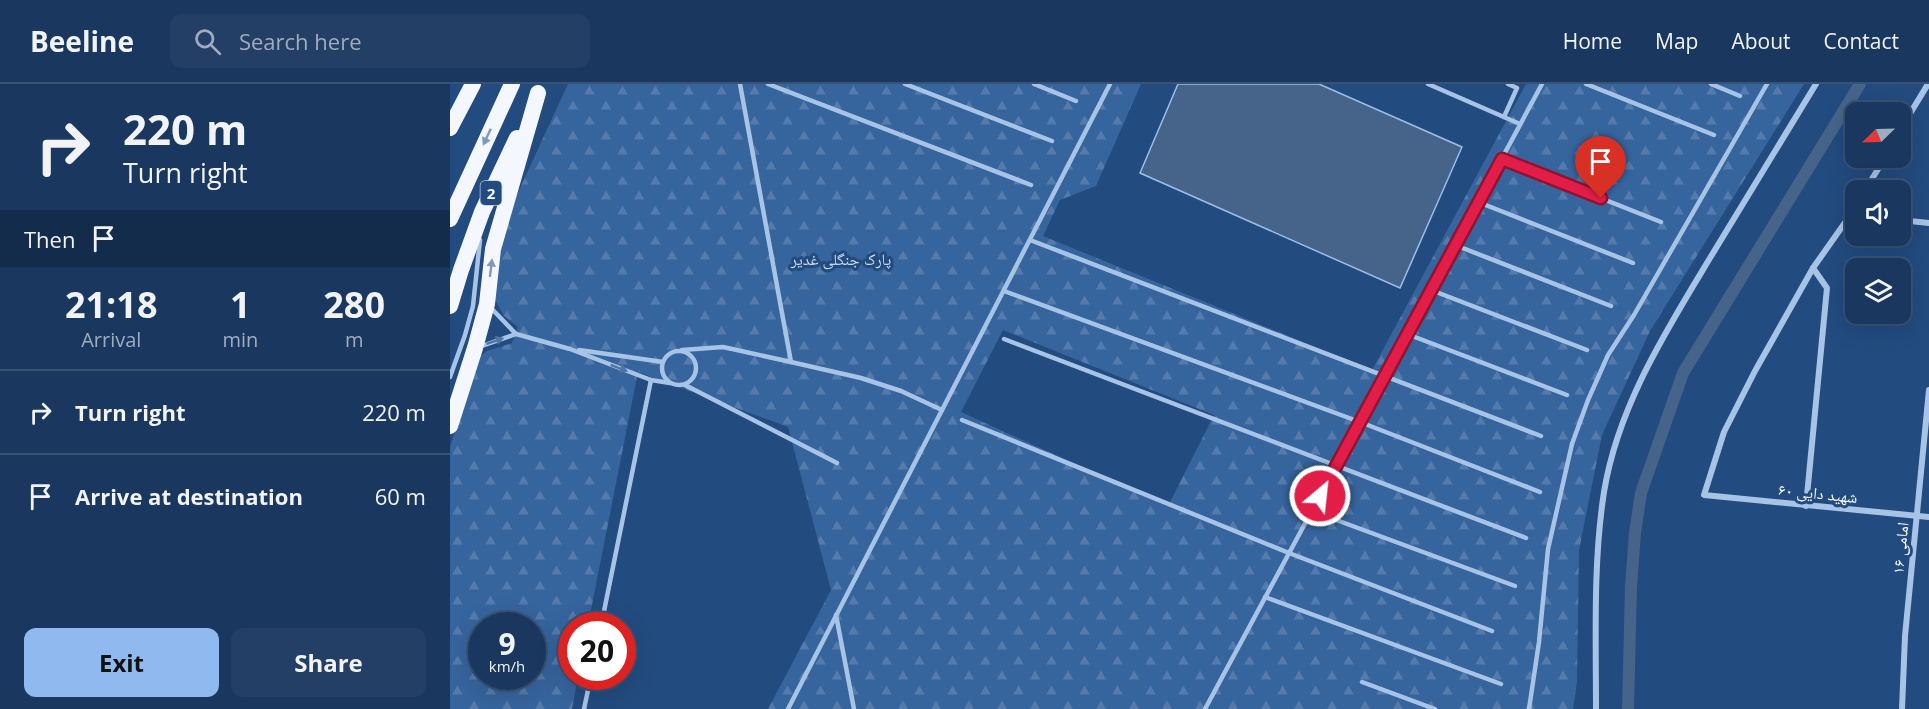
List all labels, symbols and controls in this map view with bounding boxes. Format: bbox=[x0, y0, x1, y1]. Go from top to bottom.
search box bbox=[170, 14, 590, 68]
text: Beeline bbox=[30, 22, 134, 60]
icon: search bbox=[191, 25, 224, 58]
text: Search here bbox=[239, 26, 362, 56]
text: Home bbox=[1563, 27, 1622, 55]
text: Map bbox=[1655, 27, 1698, 55]
text: About bbox=[1731, 27, 1791, 55]
text: Contact bbox=[1824, 27, 1899, 55]
text: 220 m bbox=[123, 100, 247, 157]
north arrow bbox=[1845, 102, 1911, 168]
map controls bbox=[1845, 102, 1911, 324]
icon: right bbox=[24, 108, 102, 186]
one-way arrow bbox=[483, 128, 492, 145]
pin bbox=[1575, 136, 1626, 198]
icon: arrive bbox=[1584, 145, 1617, 178]
text: Turn right bbox=[123, 154, 248, 191]
button: sound bbox=[1845, 180, 1911, 246]
road number: 2 bbox=[480, 181, 501, 205]
icon: arrive bbox=[87, 222, 120, 255]
text: Then bbox=[24, 224, 75, 254]
park label: پارک جنگلی غدیر bbox=[790, 248, 891, 270]
button: layers bbox=[1845, 258, 1911, 324]
one-way arrow bbox=[486, 259, 496, 278]
text: 21:18 bbox=[65, 280, 158, 329]
text: 1 bbox=[230, 280, 251, 329]
text: 280 bbox=[323, 280, 385, 329]
text: Arrival bbox=[81, 326, 141, 353]
text: min bbox=[222, 326, 258, 353]
text: m bbox=[345, 326, 363, 353]
one-way arrow bbox=[486, 336, 504, 345]
one-way arrow bbox=[611, 363, 629, 373]
icon: right bbox=[24, 396, 57, 429]
text: Turn right bbox=[75, 397, 186, 427]
text: 220 m bbox=[362, 397, 426, 427]
position arrow bbox=[1288, 464, 1352, 528]
street label: شهید دایی ۶۰ bbox=[1777, 478, 1859, 508]
icon: arrive bbox=[24, 480, 57, 513]
text: Arrive at destination bbox=[75, 481, 303, 511]
text: 60 m bbox=[375, 481, 426, 511]
street label: امامی ۱۶ bbox=[1886, 521, 1914, 575]
speed limit sign: 20 bbox=[558, 612, 636, 690]
text: 9 bbox=[498, 623, 516, 664]
button: Exit bbox=[24, 628, 219, 697]
button: Share bbox=[231, 628, 426, 697]
text: km/h bbox=[489, 656, 525, 676]

